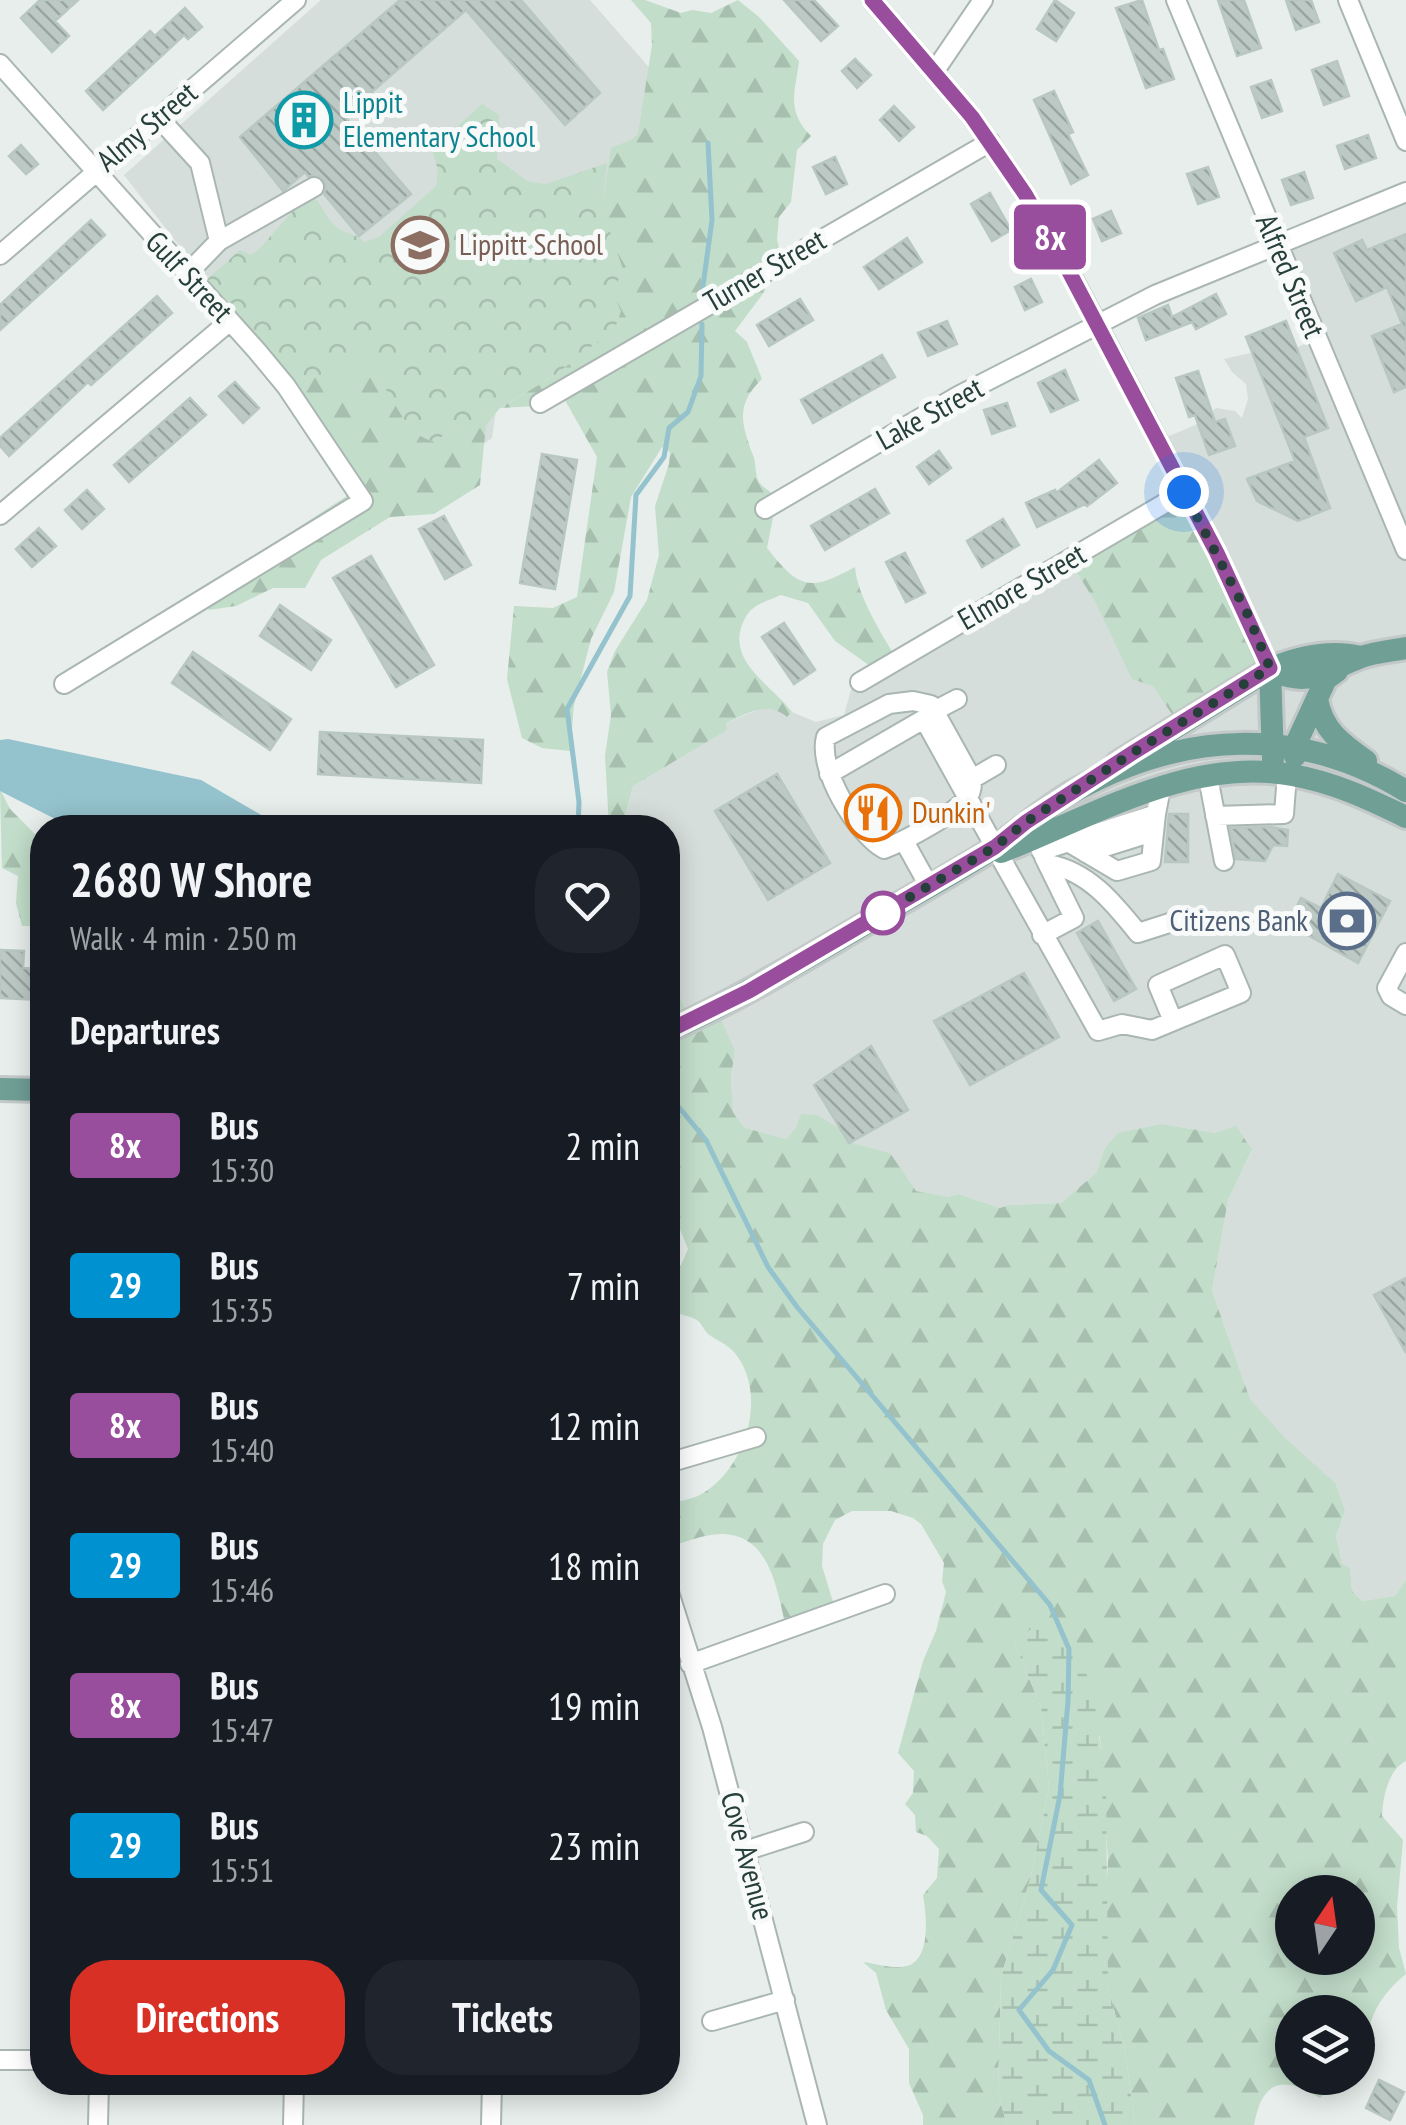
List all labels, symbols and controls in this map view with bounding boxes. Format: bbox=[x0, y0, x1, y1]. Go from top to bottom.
street label: Almy Street bbox=[88, 72, 205, 179]
place label: Lippit Elementary School bbox=[343, 82, 535, 155]
building icon: Lippit Elementary School bbox=[274, 90, 334, 150]
line badge: 8x bbox=[1005, 204, 1095, 270]
street label: Alfred Street bbox=[1248, 208, 1335, 344]
text: 8x bbox=[1034, 214, 1066, 260]
school or university icon: Lippitt School bbox=[390, 215, 450, 275]
street label: Turner Street bbox=[696, 219, 833, 320]
street label: Gulf Street bbox=[138, 222, 243, 330]
place label: Lippitt School bbox=[459, 224, 603, 263]
street label: Lake Street bbox=[869, 367, 990, 458]
your location bbox=[1159, 467, 1209, 517]
street label: Elmore Street bbox=[950, 533, 1093, 638]
restaurant icon: Dunkin' bbox=[843, 783, 903, 843]
place label: Dunkin' bbox=[912, 792, 991, 831]
text: 2680 W Shore bbox=[70, 848, 312, 910]
button: heart bbox=[535, 848, 640, 953]
bank icon: Citizens Bank bbox=[1317, 891, 1377, 951]
unlabelled marker bbox=[862, 892, 904, 934]
place label: Citizens Bank bbox=[1170, 900, 1308, 939]
text: Walk · 4 min · 250 m bbox=[70, 917, 297, 959]
text: Departures bbox=[70, 1005, 220, 1054]
text: Bus bbox=[210, 1100, 259, 1149]
text: 2 min bbox=[565, 1121, 640, 1170]
text: 8x bbox=[109, 1122, 141, 1168]
text: 15:30 bbox=[210, 1149, 274, 1191]
text: Bus bbox=[210, 1240, 259, 1289]
text: 7 min bbox=[567, 1261, 640, 1310]
text: 29 bbox=[108, 1262, 142, 1308]
text: 15:35 bbox=[210, 1289, 274, 1331]
text: Bus bbox=[210, 1380, 259, 1429]
text: 12 min bbox=[548, 1401, 640, 1450]
text: 8x bbox=[109, 1402, 141, 1448]
text: 15:40 bbox=[210, 1429, 274, 1471]
text: Bus bbox=[210, 1520, 259, 1569]
text: 18 min bbox=[548, 1541, 640, 1590]
text: 29 bbox=[108, 1542, 142, 1588]
text: 15:46 bbox=[210, 1569, 274, 1611]
text: Bus bbox=[210, 1660, 259, 1709]
text: 19 min bbox=[548, 1681, 640, 1730]
text: 8x bbox=[109, 1682, 141, 1728]
text: 15:47 bbox=[210, 1709, 274, 1751]
street label: Cove Avenue bbox=[713, 1787, 784, 1924]
text: Bus bbox=[210, 1800, 259, 1849]
text: 23 min bbox=[548, 1821, 640, 1870]
text: 29 bbox=[108, 1822, 142, 1868]
text: 15:51 bbox=[210, 1849, 274, 1891]
north arrow bbox=[1275, 1875, 1375, 1975]
map controls bbox=[1275, 1875, 1375, 2095]
button: Directions bbox=[70, 1960, 345, 2075]
button: Tickets bbox=[365, 1960, 640, 2075]
button: layers bbox=[1275, 1995, 1375, 2095]

